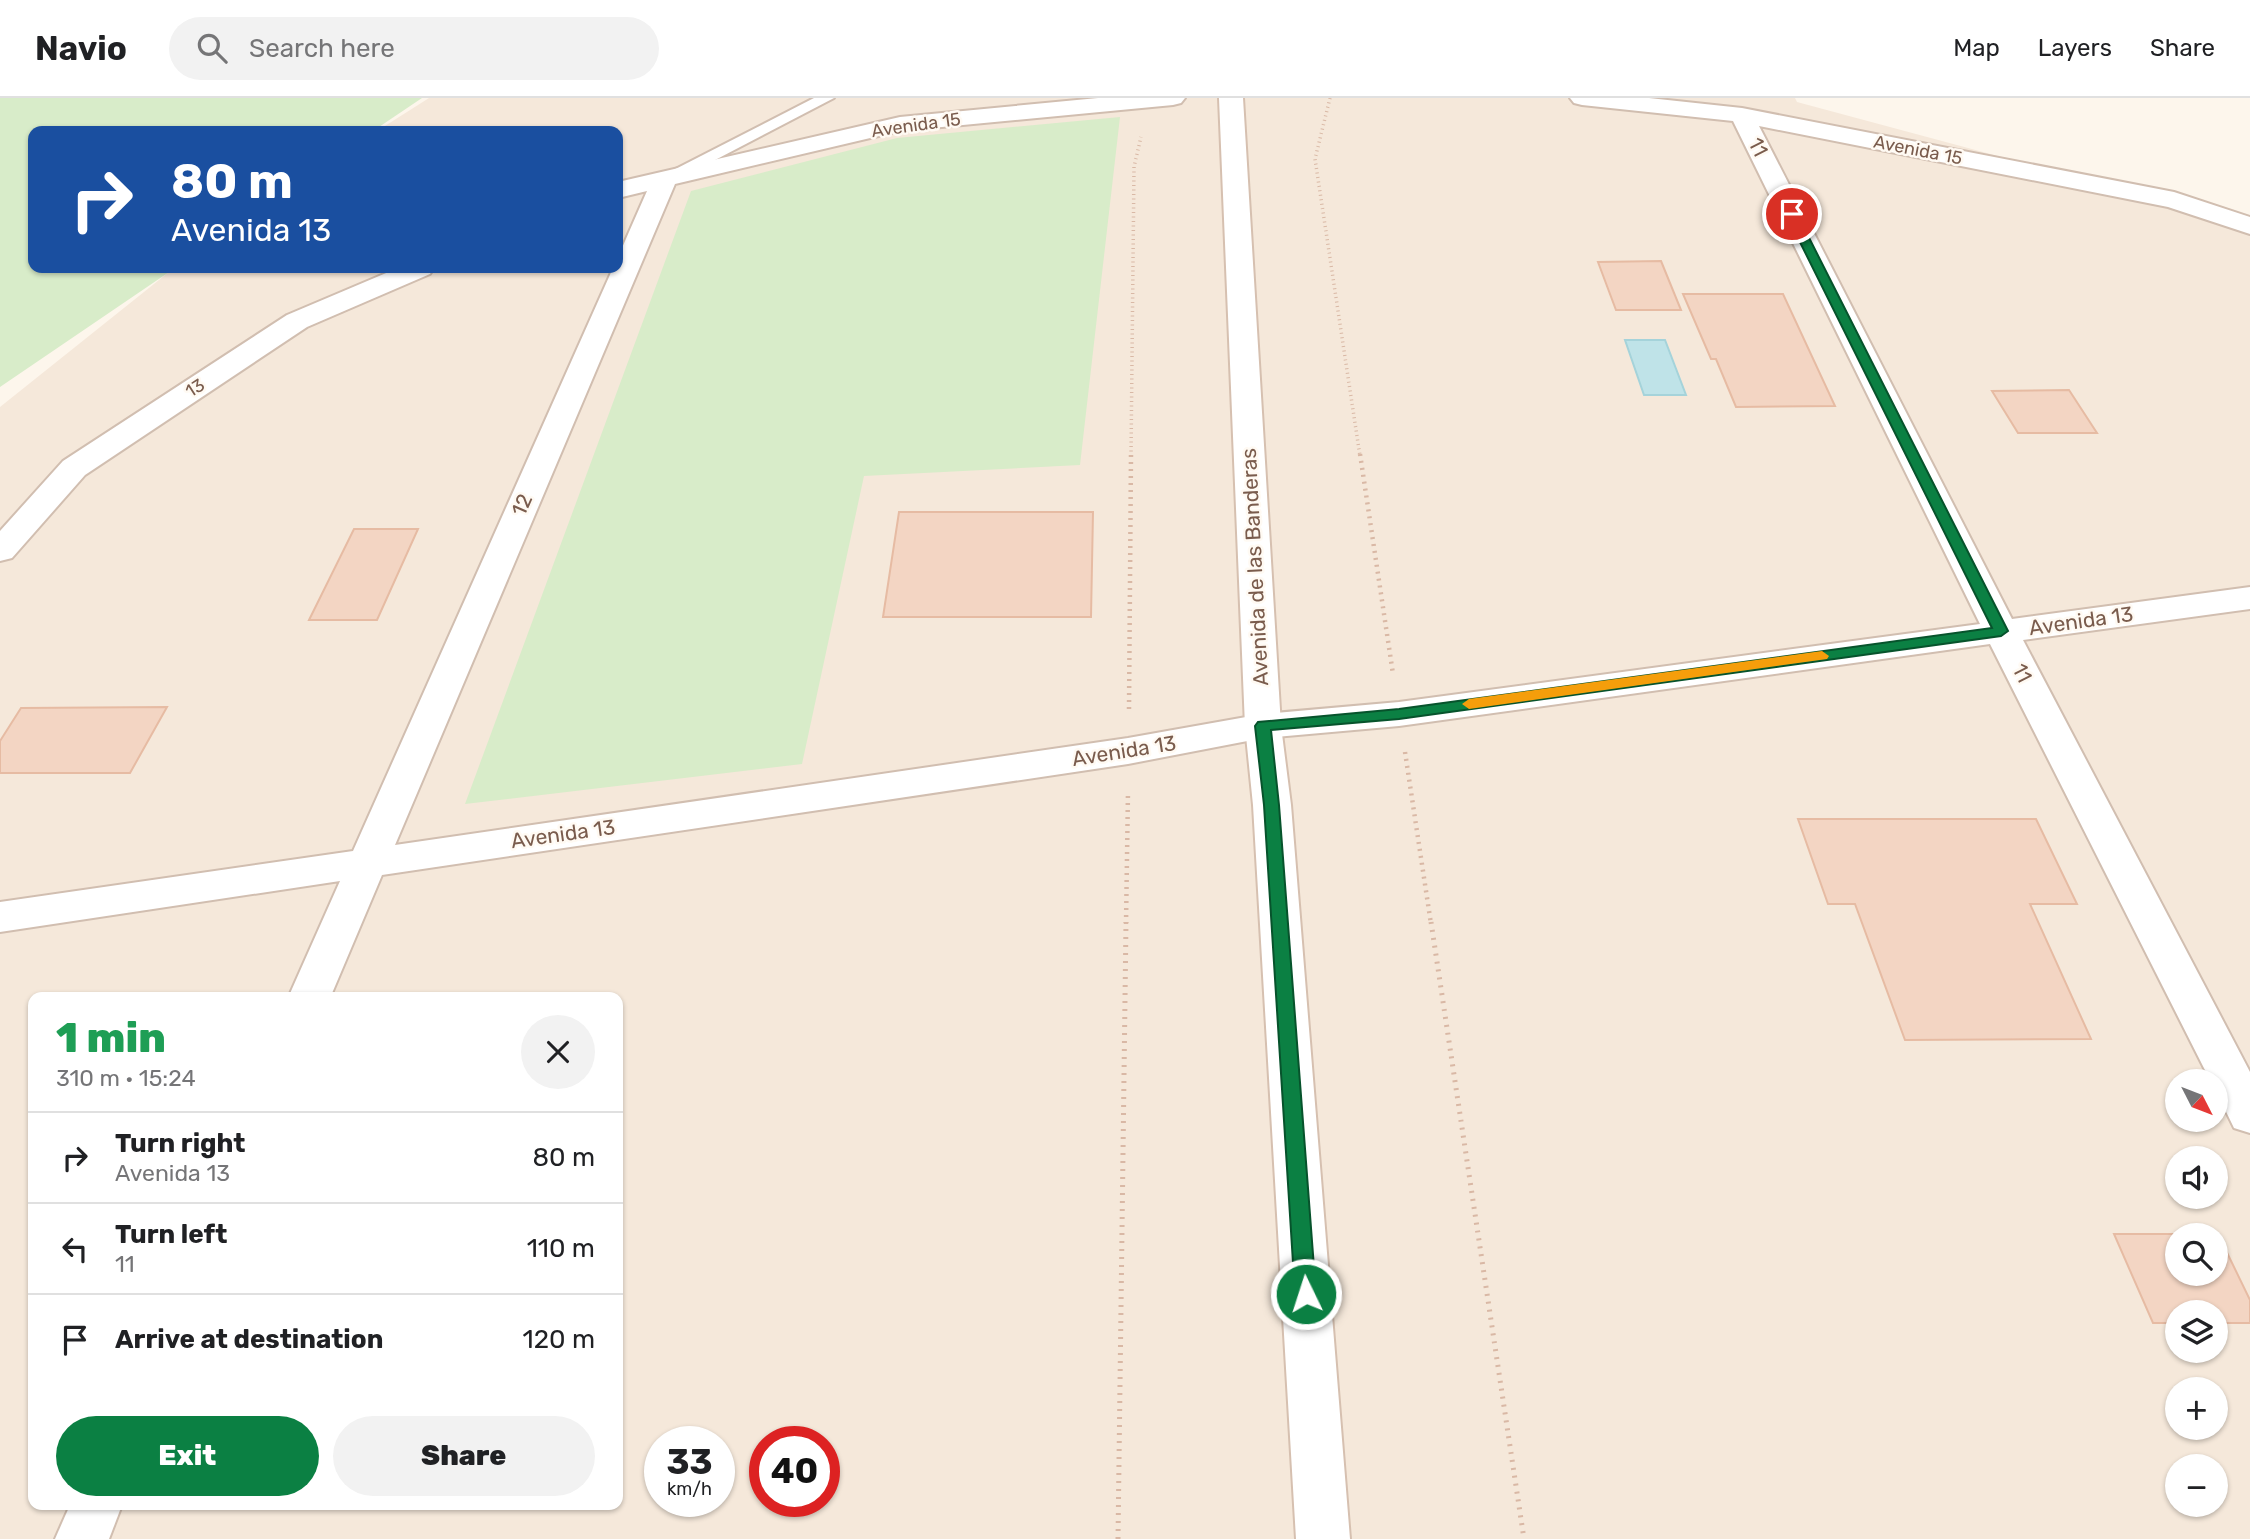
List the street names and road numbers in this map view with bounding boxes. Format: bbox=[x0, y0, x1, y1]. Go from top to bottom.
street label: Avenida 15 bbox=[870, 108, 962, 142]
street label: Avenida 15 bbox=[1872, 131, 1964, 169]
street label: 11 bbox=[1743, 133, 1774, 160]
street label: 13 bbox=[181, 374, 209, 402]
street label: Avenida de las Banderas bbox=[1236, 447, 1273, 687]
street label: 12 bbox=[506, 490, 537, 520]
street label: Avenida 13 bbox=[2027, 601, 2135, 640]
street label: 11 bbox=[2007, 659, 2038, 686]
street label: Avenida 13 bbox=[1070, 730, 1178, 771]
street label: Avenida 13 bbox=[509, 814, 617, 853]

